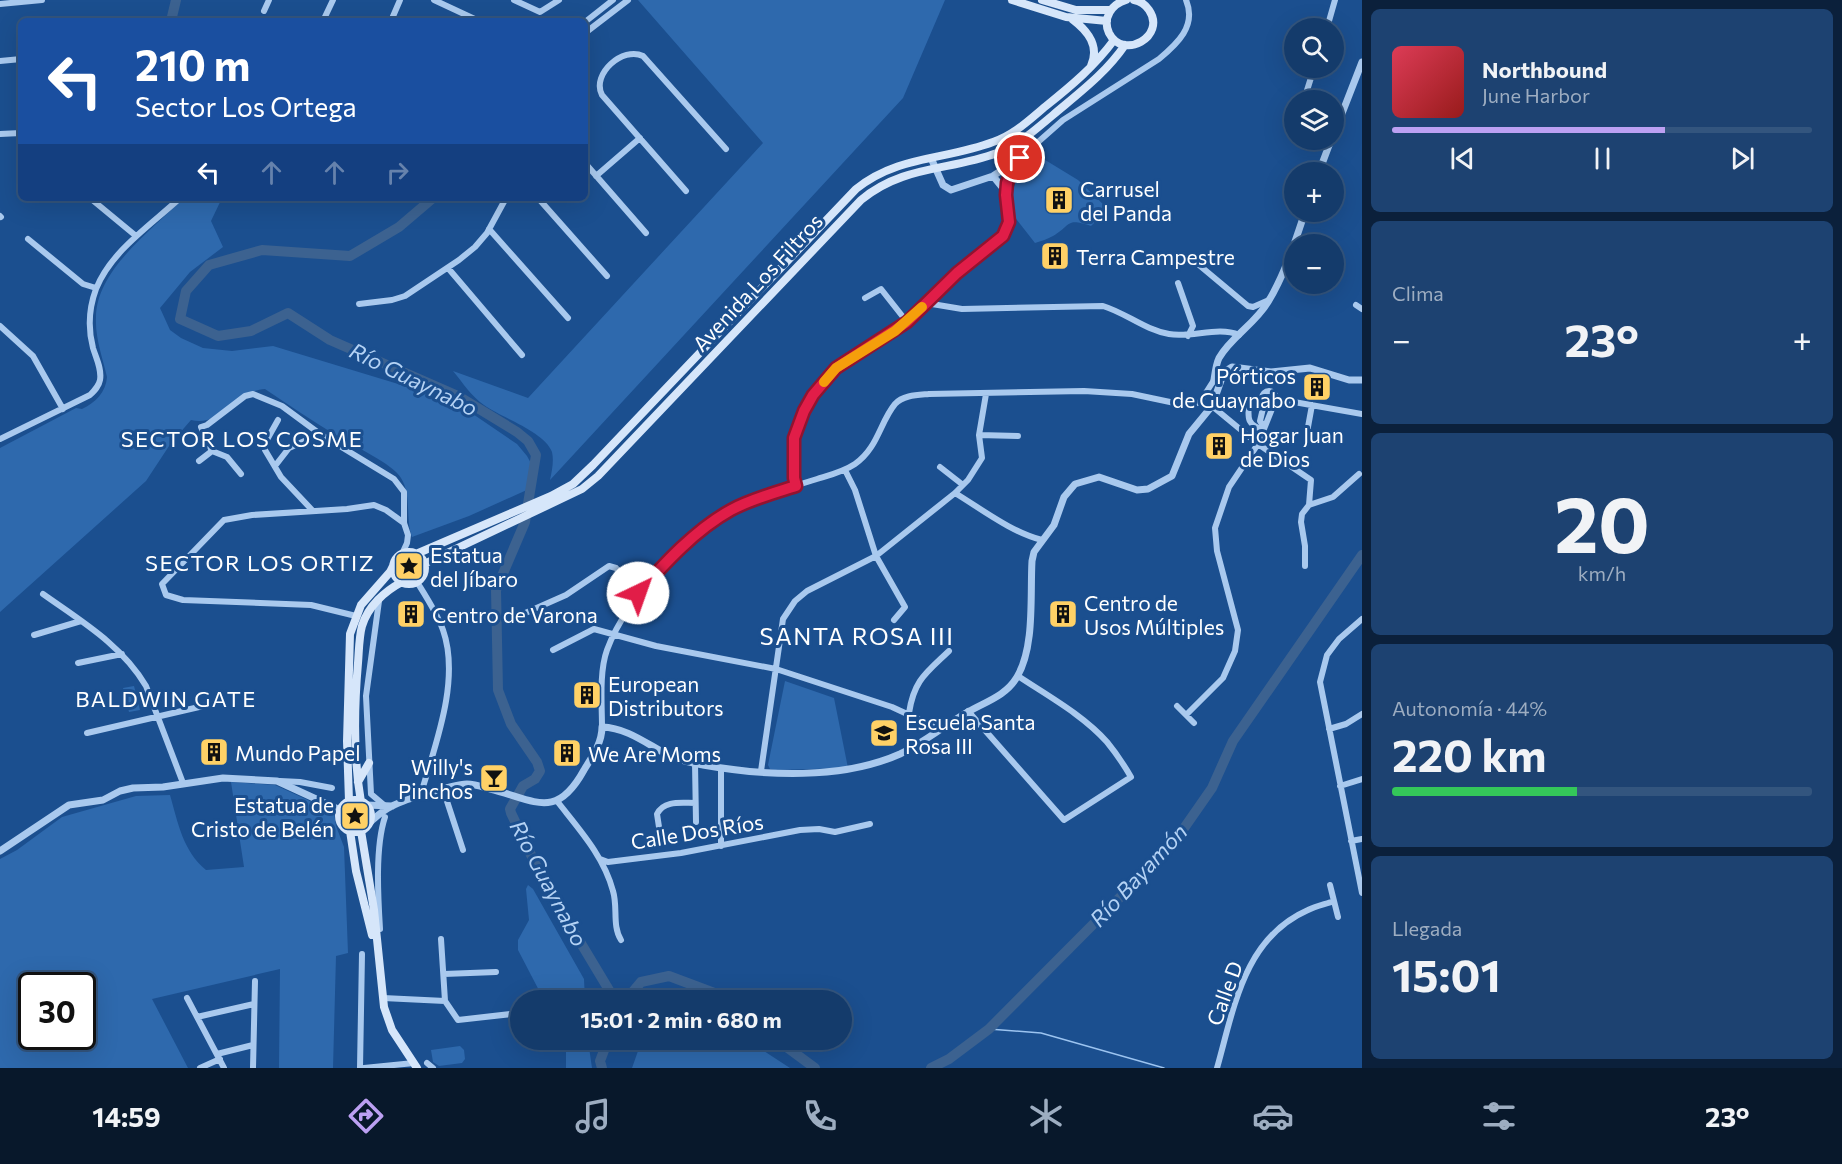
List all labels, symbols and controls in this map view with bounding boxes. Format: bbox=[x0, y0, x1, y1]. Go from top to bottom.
map controls bbox=[1284, 18, 1344, 294]
button: search bbox=[1284, 18, 1344, 78]
text: 210 m bbox=[135, 38, 250, 90]
icon: left bbox=[36, 42, 114, 120]
text: Northbound bbox=[1482, 56, 1607, 83]
text: June Harbor bbox=[1482, 83, 1590, 107]
text: Sector Los Ortega bbox=[135, 90, 357, 123]
button: layers bbox=[1284, 90, 1344, 150]
pin bbox=[994, 132, 1045, 183]
icon: arrive bbox=[1003, 141, 1036, 174]
icon: previous bbox=[1446, 142, 1479, 175]
icon: pause bbox=[1586, 142, 1619, 175]
icon: next bbox=[1726, 142, 1759, 175]
icon: left bbox=[192, 156, 225, 189]
icon: ahead bbox=[255, 156, 288, 189]
icon: ahead bbox=[318, 156, 351, 189]
icon: right bbox=[381, 156, 414, 189]
button: + bbox=[1284, 162, 1344, 222]
place label: Carrusel del Panda bbox=[1080, 176, 1172, 225]
building icon: Carrusel del Panda bbox=[1043, 184, 1075, 216]
street label: Avenida Los Filtros bbox=[687, 208, 827, 356]
button: − bbox=[1284, 234, 1344, 294]
building icon: Terra Campestre bbox=[1039, 240, 1071, 272]
place label: Terra Campestre bbox=[1076, 244, 1235, 269]
text: Clima bbox=[1392, 281, 1444, 305]
text: 23° bbox=[1565, 311, 1639, 366]
text: − bbox=[1392, 318, 1411, 359]
text: + bbox=[1793, 318, 1812, 359]
water label: Río Guaynabo bbox=[346, 336, 482, 422]
place label: Pórticos de Guaynabo bbox=[1172, 363, 1296, 412]
building icon: Pórticos de Guaynabo bbox=[1301, 371, 1333, 403]
place label: Hogar Juan de Dios bbox=[1240, 422, 1344, 471]
district label: SECTOR LOS COSME bbox=[121, 425, 363, 452]
building icon: Hogar Juan de Dios bbox=[1203, 430, 1235, 462]
text: 20 bbox=[1554, 474, 1650, 569]
place label: Estatua del Jíbaro bbox=[430, 542, 518, 591]
district label: SECTOR LOS ORTIZ bbox=[145, 549, 375, 576]
place icon: Estatua del Jíbaro bbox=[393, 550, 425, 582]
position arrow bbox=[606, 561, 670, 625]
text: km/h bbox=[1578, 561, 1626, 585]
place label: Centro de Usos Múltiples bbox=[1084, 590, 1224, 639]
building icon: Centro de Varona bbox=[395, 598, 427, 630]
building icon: Centro de Usos Múltiples bbox=[1047, 598, 1079, 630]
place label: Centro de Varona bbox=[432, 602, 598, 627]
district label: SANTA ROSA III bbox=[760, 621, 954, 650]
place label: European Distributors bbox=[608, 671, 724, 720]
building icon: European Distributors bbox=[571, 679, 603, 711]
district label: BALDWIN GATE bbox=[75, 685, 257, 712]
text: Autonomía · 44% bbox=[1392, 696, 1547, 720]
place label: Escuela Santa Rosa III bbox=[905, 709, 1035, 758]
school or university icon: Escuela Santa Rosa III bbox=[868, 717, 900, 749]
text: 220 km bbox=[1392, 726, 1547, 781]
building icon: Mundo Papel bbox=[198, 736, 230, 768]
building icon: We Are Moms bbox=[551, 737, 583, 769]
place label: Mundo Papel bbox=[235, 740, 361, 765]
place label: We Are Moms bbox=[588, 741, 721, 766]
place label: Willy's Pinchos bbox=[398, 754, 473, 803]
bar icon: Willy's Pinchos bbox=[478, 762, 510, 794]
place label: Estatua de Cristo de Belén bbox=[191, 792, 334, 841]
place icon: Estatua de Cristo de Belén bbox=[339, 800, 371, 832]
street label: Calle Dos Ríos bbox=[629, 808, 765, 854]
water label: Río Guaynabo bbox=[504, 815, 594, 951]
water label: Río Bayamón bbox=[1084, 818, 1192, 932]
text: Llegada bbox=[1392, 916, 1462, 940]
text: 15:01 bbox=[1392, 946, 1501, 1001]
street label: Calle D bbox=[1201, 957, 1247, 1029]
speed limit sign: 30 bbox=[18, 972, 96, 1050]
text: 15:01 · 2 min · 680 m bbox=[580, 1006, 782, 1033]
icon: directions bbox=[345, 1095, 387, 1137]
icon: music bbox=[572, 1095, 614, 1137]
icon: phone bbox=[799, 1095, 841, 1137]
icon: climate bbox=[1025, 1095, 1067, 1137]
icon: car bbox=[1252, 1095, 1294, 1137]
icon: filters bbox=[1478, 1095, 1520, 1137]
text: 14:59 bbox=[92, 1100, 161, 1133]
text: 23° bbox=[1705, 1100, 1750, 1133]

